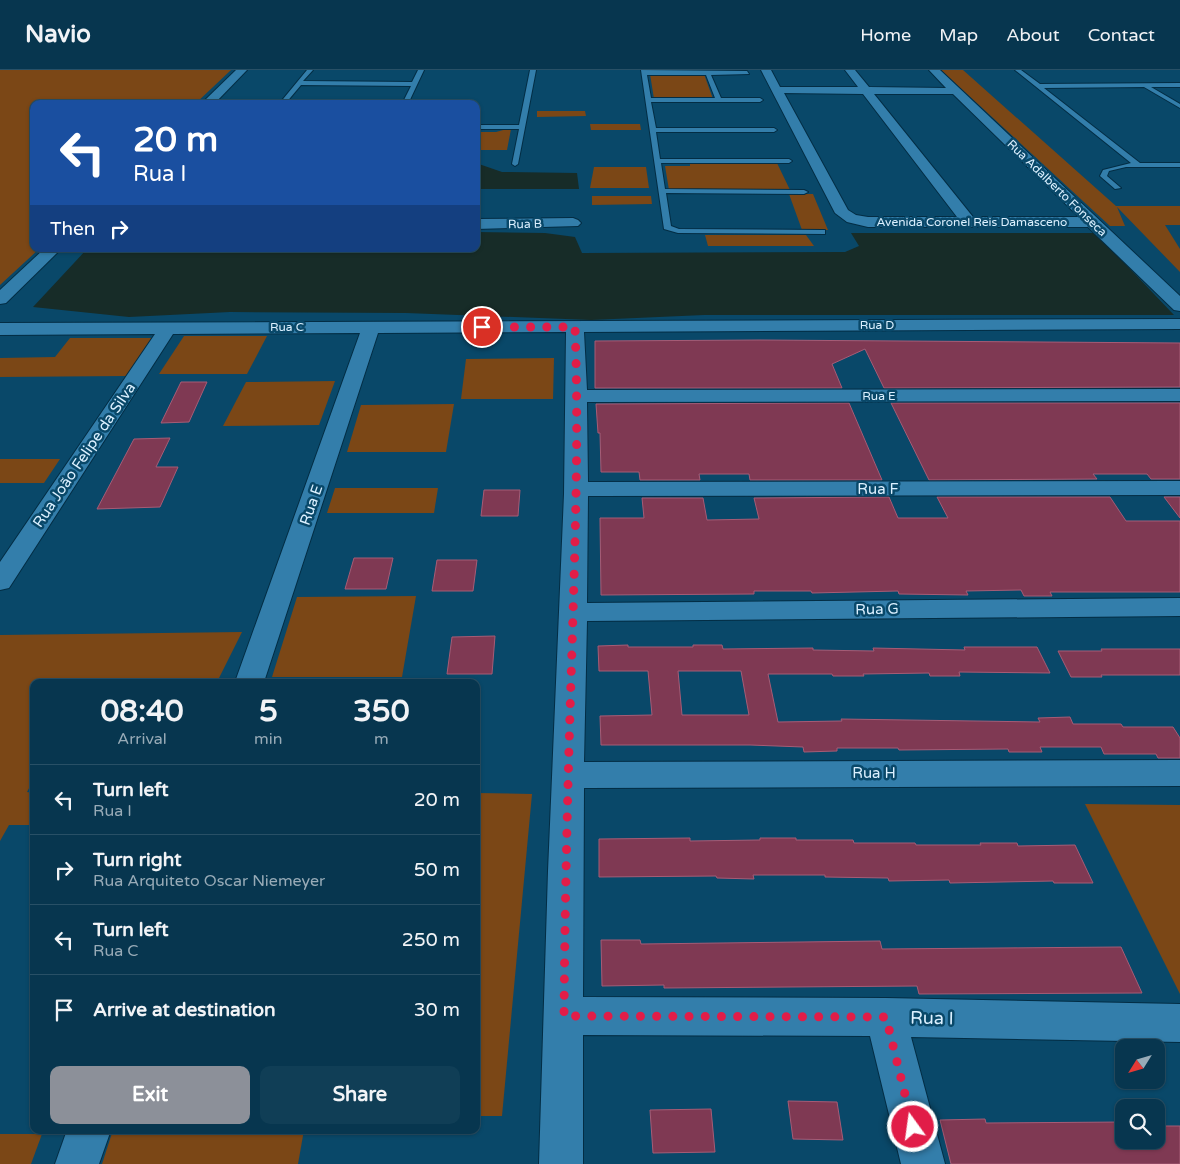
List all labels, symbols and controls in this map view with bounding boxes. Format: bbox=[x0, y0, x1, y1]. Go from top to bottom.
text: Navio bbox=[25, 20, 91, 49]
text: Home bbox=[860, 24, 911, 46]
text: Map bbox=[939, 24, 978, 46]
text: About bbox=[1006, 24, 1060, 46]
text: Contact bbox=[1088, 24, 1155, 46]
text: 20 m bbox=[133, 119, 218, 161]
icon: left bbox=[50, 120, 115, 185]
street label: Rua Adalberto Fonseca bbox=[1004, 137, 1110, 239]
text: Rua I bbox=[133, 161, 186, 187]
icon: right bbox=[105, 215, 133, 243]
street label: Avenida Coronel Reis Damasceno bbox=[877, 215, 1067, 229]
street label: Rua B bbox=[508, 217, 542, 231]
text: Then bbox=[50, 218, 95, 240]
pin bbox=[461, 306, 503, 348]
icon: arrive bbox=[468, 313, 496, 341]
street label: Rua D bbox=[860, 318, 894, 332]
street label: Rua C bbox=[270, 320, 304, 334]
street label: Rua João Felipe da Silva bbox=[29, 379, 139, 531]
street label: Rua E bbox=[862, 389, 896, 403]
street label: Rua F bbox=[857, 480, 899, 498]
street label: Rua E bbox=[296, 482, 326, 528]
street label: Rua G bbox=[855, 600, 899, 618]
text: 08:40 bbox=[100, 693, 184, 730]
text: 5 bbox=[259, 693, 278, 730]
text: 350 bbox=[353, 693, 410, 730]
text: Arrival bbox=[117, 729, 167, 749]
text: min bbox=[254, 729, 283, 749]
text: m bbox=[374, 729, 389, 749]
street label: Rua H bbox=[852, 764, 896, 782]
text: Turn left bbox=[93, 779, 169, 801]
icon: left bbox=[50, 786, 78, 814]
text: 20 m bbox=[414, 789, 460, 811]
text: Rua I bbox=[93, 801, 132, 821]
text: Turn right bbox=[93, 849, 181, 871]
icon: right bbox=[50, 856, 78, 884]
text: 50 m bbox=[414, 859, 460, 881]
text: Rua Arquiteto Oscar Niemeyer bbox=[93, 871, 325, 891]
text: Turn left bbox=[93, 919, 169, 941]
icon: left bbox=[50, 926, 78, 954]
text: 250 m bbox=[402, 929, 460, 951]
text: Rua C bbox=[93, 941, 138, 961]
icon: arrive bbox=[50, 996, 78, 1024]
text: Arrive at destination bbox=[93, 999, 276, 1021]
text: 30 m bbox=[414, 999, 460, 1021]
street label: Rua I bbox=[910, 1007, 954, 1029]
north arrow bbox=[1115, 1039, 1165, 1089]
map controls bbox=[1115, 1039, 1165, 1149]
button: Exit bbox=[50, 1066, 250, 1124]
button: Share bbox=[260, 1066, 460, 1124]
button: search bbox=[1115, 1099, 1165, 1149]
position arrow bbox=[886, 1100, 938, 1152]

